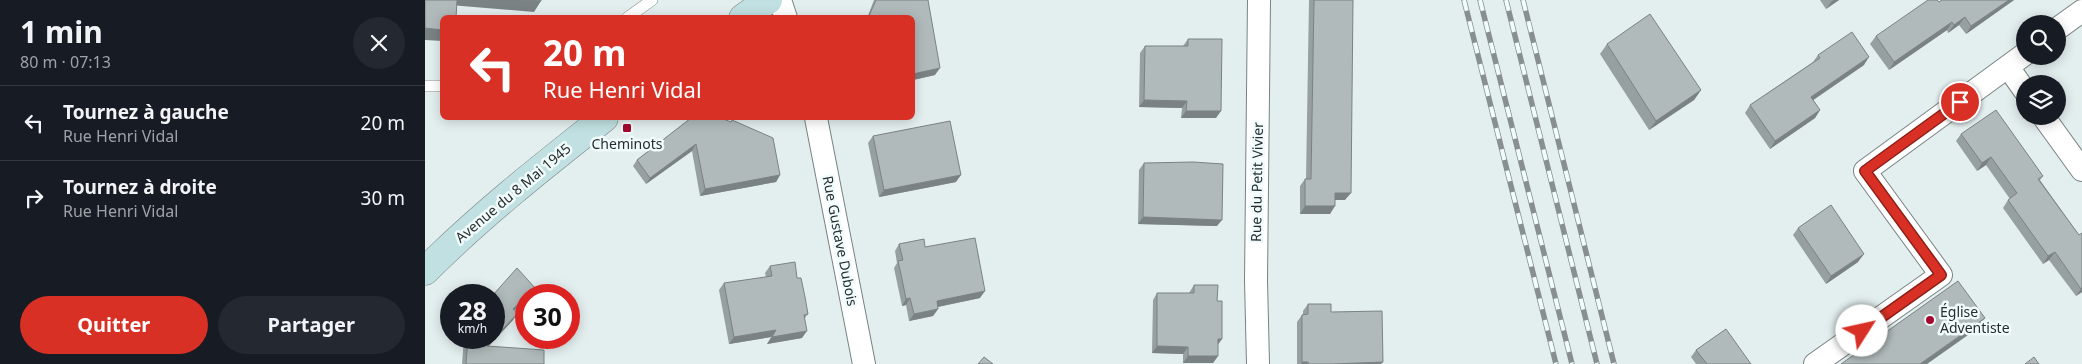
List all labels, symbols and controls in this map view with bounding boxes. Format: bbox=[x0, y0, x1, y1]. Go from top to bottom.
text: 1 min bbox=[20, 11, 103, 52]
map controls bbox=[2016, 15, 2066, 125]
button: search bbox=[2016, 15, 2066, 65]
button: close bbox=[353, 17, 405, 69]
text: 20 m bbox=[543, 29, 626, 76]
icon: left bbox=[460, 35, 525, 100]
text: 80 m · 07:13 bbox=[20, 51, 111, 73]
text: Rue Henri Vidal bbox=[543, 74, 702, 104]
button: layers bbox=[2016, 75, 2066, 125]
pin bbox=[1939, 81, 1981, 123]
icon: arrive bbox=[1946, 88, 1974, 116]
text: Tournez à gauche bbox=[63, 99, 229, 125]
icon: left bbox=[20, 109, 48, 137]
text: 20 m bbox=[361, 110, 405, 136]
marker: Cheminots bbox=[621, 122, 633, 134]
street label: Rue du Petit Vivier bbox=[1246, 122, 1267, 242]
text: Rue Henri Vidal bbox=[63, 125, 178, 147]
place label: Cheminots bbox=[592, 134, 663, 153]
street label: Avenue du 8 Mai 1945 bbox=[451, 139, 574, 247]
text: Tournez à droite bbox=[63, 174, 217, 200]
street label: Rue Gustave Dubois bbox=[819, 174, 862, 308]
icon: right bbox=[20, 184, 48, 212]
text: 30 m bbox=[361, 185, 405, 211]
text: Rue Henri Vidal bbox=[63, 200, 178, 222]
speed limit sign: 30 bbox=[515, 284, 580, 349]
text: 28 bbox=[458, 293, 487, 327]
button: Quitter bbox=[20, 296, 208, 354]
button: Partager bbox=[218, 296, 405, 354]
place label: Église Adventiste bbox=[1940, 302, 2010, 337]
position arrow bbox=[1835, 304, 1887, 356]
marker: Église Adventiste bbox=[1924, 314, 1936, 326]
text: km/h bbox=[458, 320, 487, 337]

